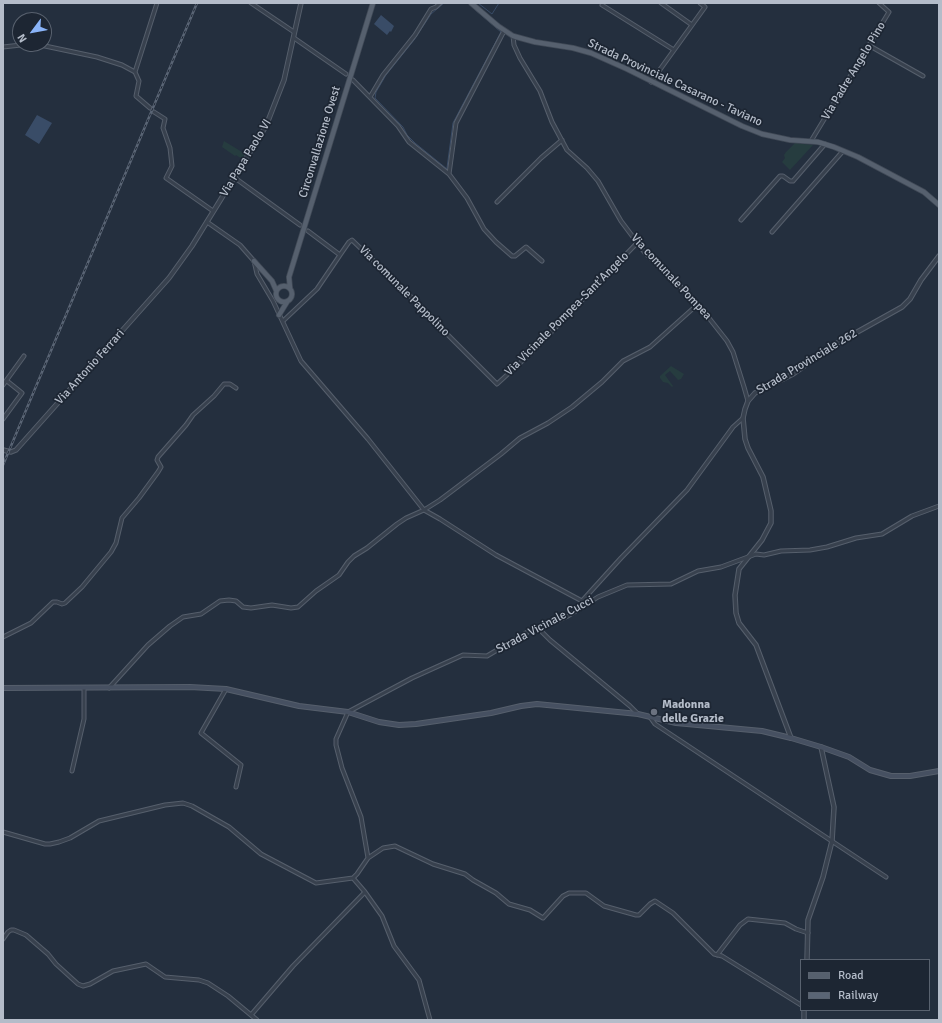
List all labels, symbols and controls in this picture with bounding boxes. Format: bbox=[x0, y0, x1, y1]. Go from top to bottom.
north arrow bbox=[12, 12, 52, 52]
street label: Via Padre Angelo Pino bbox=[819, 19, 889, 123]
text: N bbox=[15, 31, 30, 45]
street label: Strada Provinciale Casarano - Taviano bbox=[585, 36, 765, 130]
street label: Circonvallazione Ovest bbox=[296, 84, 344, 200]
street label: Via Papa Paolo VI bbox=[217, 117, 275, 199]
street label: Via comunale Pompea bbox=[627, 231, 715, 323]
street label: Via comunale Pappolino bbox=[356, 243, 452, 339]
street label: Via Vicinale Pompea-Sant'Angelo bbox=[502, 249, 632, 379]
street label: Via Antonio Ferrari bbox=[52, 326, 128, 408]
street label: Strada Provinciale 262 bbox=[754, 326, 860, 398]
street label: Strada Vicinale Cucci bbox=[494, 593, 596, 657]
place label: Madonna delle Grazie bbox=[662, 698, 724, 726]
marker: Madonna delle Grazie bbox=[649, 707, 659, 717]
legend bbox=[800, 959, 930, 1011]
text: Road bbox=[838, 968, 864, 983]
text: Railway bbox=[838, 988, 878, 1003]

